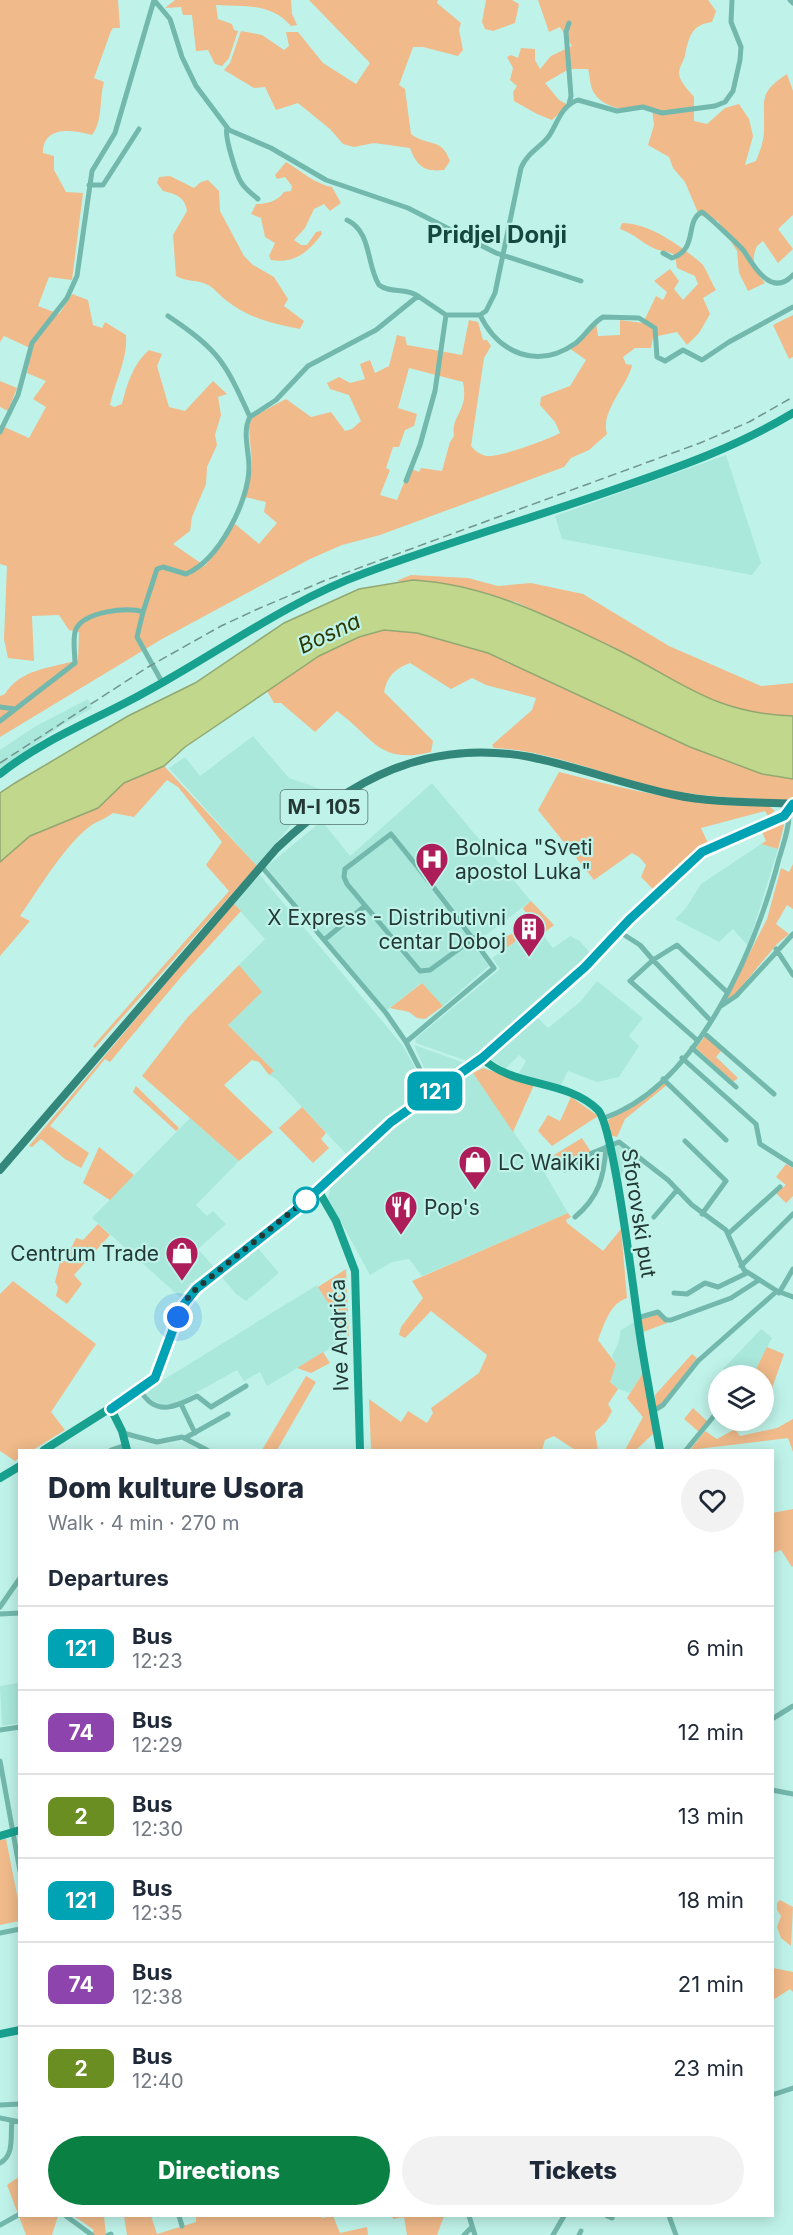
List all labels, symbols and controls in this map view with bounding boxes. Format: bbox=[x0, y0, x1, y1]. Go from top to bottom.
district label: Pridjel Donji bbox=[427, 220, 567, 249]
water label: Bosna bbox=[294, 607, 364, 659]
road number: M-I 105 bbox=[280, 790, 368, 824]
place label: Bolnica "Sveti apostol Luka" bbox=[455, 835, 593, 884]
hospital icon: Bolnica "Sveti apostol Luka" bbox=[414, 841, 450, 888]
place label: X Express - Distributivni centar Doboj bbox=[267, 905, 506, 954]
building icon: X Express - Distributivni centar Doboj bbox=[511, 911, 547, 958]
line badge: 121 bbox=[400, 1072, 470, 1110]
text: 121 bbox=[419, 1079, 451, 1104]
shop icon: LC Waikiki bbox=[457, 1144, 493, 1191]
street label: Sforovski put bbox=[616, 1147, 662, 1280]
place label: LC Waikiki bbox=[498, 1150, 600, 1175]
unlabelled marker bbox=[293, 1187, 319, 1213]
restaurant icon: Pop's bbox=[383, 1189, 419, 1236]
place label: Pop's bbox=[424, 1195, 480, 1220]
shop icon: Centrum Trade bbox=[164, 1235, 200, 1282]
place label: Centrum Trade bbox=[10, 1241, 159, 1266]
street label: Ive Andrića bbox=[325, 1278, 353, 1392]
your location bbox=[163, 1302, 193, 1332]
map controls bbox=[708, 1365, 774, 1431]
button: layers bbox=[708, 1365, 774, 1431]
button: heart bbox=[681, 1469, 744, 1532]
text: Dom kulture Usora bbox=[48, 1471, 304, 1505]
text: Walk · 4 min · 270 m bbox=[48, 1511, 239, 1535]
text: Departures bbox=[48, 1565, 169, 1591]
text: Bus bbox=[132, 1623, 173, 1649]
text: 6 min bbox=[687, 1635, 744, 1661]
text: 121 bbox=[65, 1636, 97, 1661]
text: 12:23 bbox=[132, 1649, 183, 1673]
text: Bus bbox=[132, 1707, 173, 1733]
text: 12 min bbox=[678, 1719, 744, 1745]
text: 74 bbox=[68, 1720, 94, 1745]
text: 12:29 bbox=[132, 1733, 183, 1757]
text: Bus bbox=[132, 1791, 173, 1817]
text: 13 min bbox=[678, 1803, 744, 1829]
text: 2 bbox=[74, 1804, 88, 1829]
text: 12:30 bbox=[132, 1817, 183, 1841]
text: Bus bbox=[132, 1875, 173, 1901]
text: 18 min bbox=[678, 1887, 744, 1913]
text: 121 bbox=[65, 1888, 97, 1913]
text: 12:35 bbox=[132, 1901, 183, 1925]
text: Bus bbox=[132, 1959, 173, 1985]
text: 21 min bbox=[678, 1971, 744, 1997]
text: 74 bbox=[68, 1972, 94, 1997]
text: 12:38 bbox=[132, 1985, 183, 2009]
text: Bus bbox=[132, 2043, 173, 2069]
text: 23 min bbox=[673, 2055, 744, 2081]
text: 2 bbox=[74, 2056, 88, 2081]
text: 12:40 bbox=[132, 2069, 184, 2093]
button: Directions bbox=[48, 2136, 390, 2205]
button: Tickets bbox=[402, 2136, 744, 2205]

